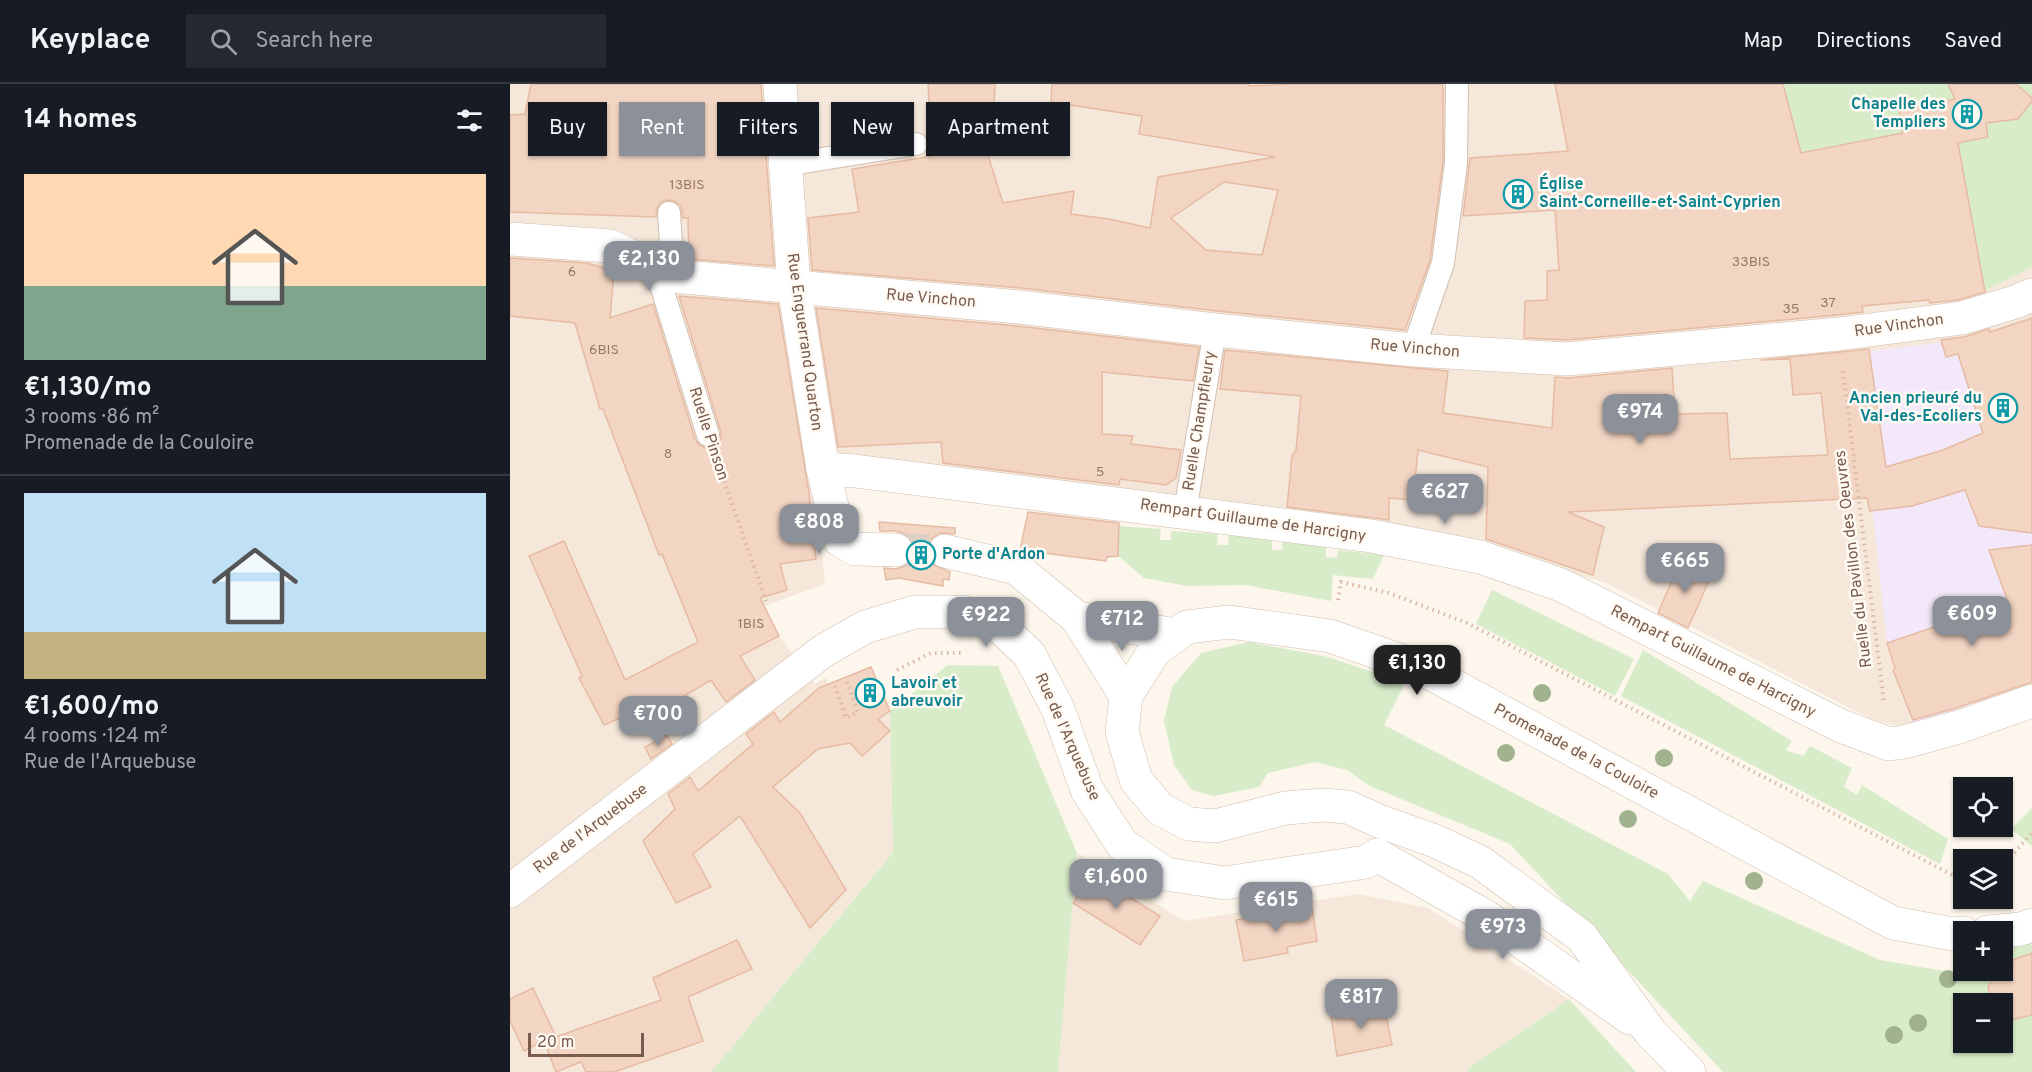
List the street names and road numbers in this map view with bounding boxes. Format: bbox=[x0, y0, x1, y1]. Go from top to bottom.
street label: Rue Enguerrand Quarton bbox=[782, 252, 826, 432]
street label: Rue Vinchon bbox=[885, 285, 977, 313]
street label: Rue Vinchon bbox=[1853, 310, 1945, 342]
street label: Rue Vinchon bbox=[1369, 335, 1461, 363]
street label: Ruelle Champfleury bbox=[1179, 350, 1221, 492]
street label: Ruelle Pinson bbox=[683, 385, 733, 483]
street label: Ruelle du Pavillon des Oeuvres bbox=[1831, 449, 1877, 669]
street label: Rempart Guillaume de Harcigny bbox=[1139, 495, 1367, 547]
street label: Rempart Guillaume de Harcigny bbox=[1607, 601, 1819, 723]
street label: Rue de l'Arquebuse bbox=[1030, 670, 1104, 804]
street label: Promenade de la Couloire bbox=[1490, 700, 1662, 804]
street label: Rue de l'Arquebuse bbox=[530, 780, 652, 878]

